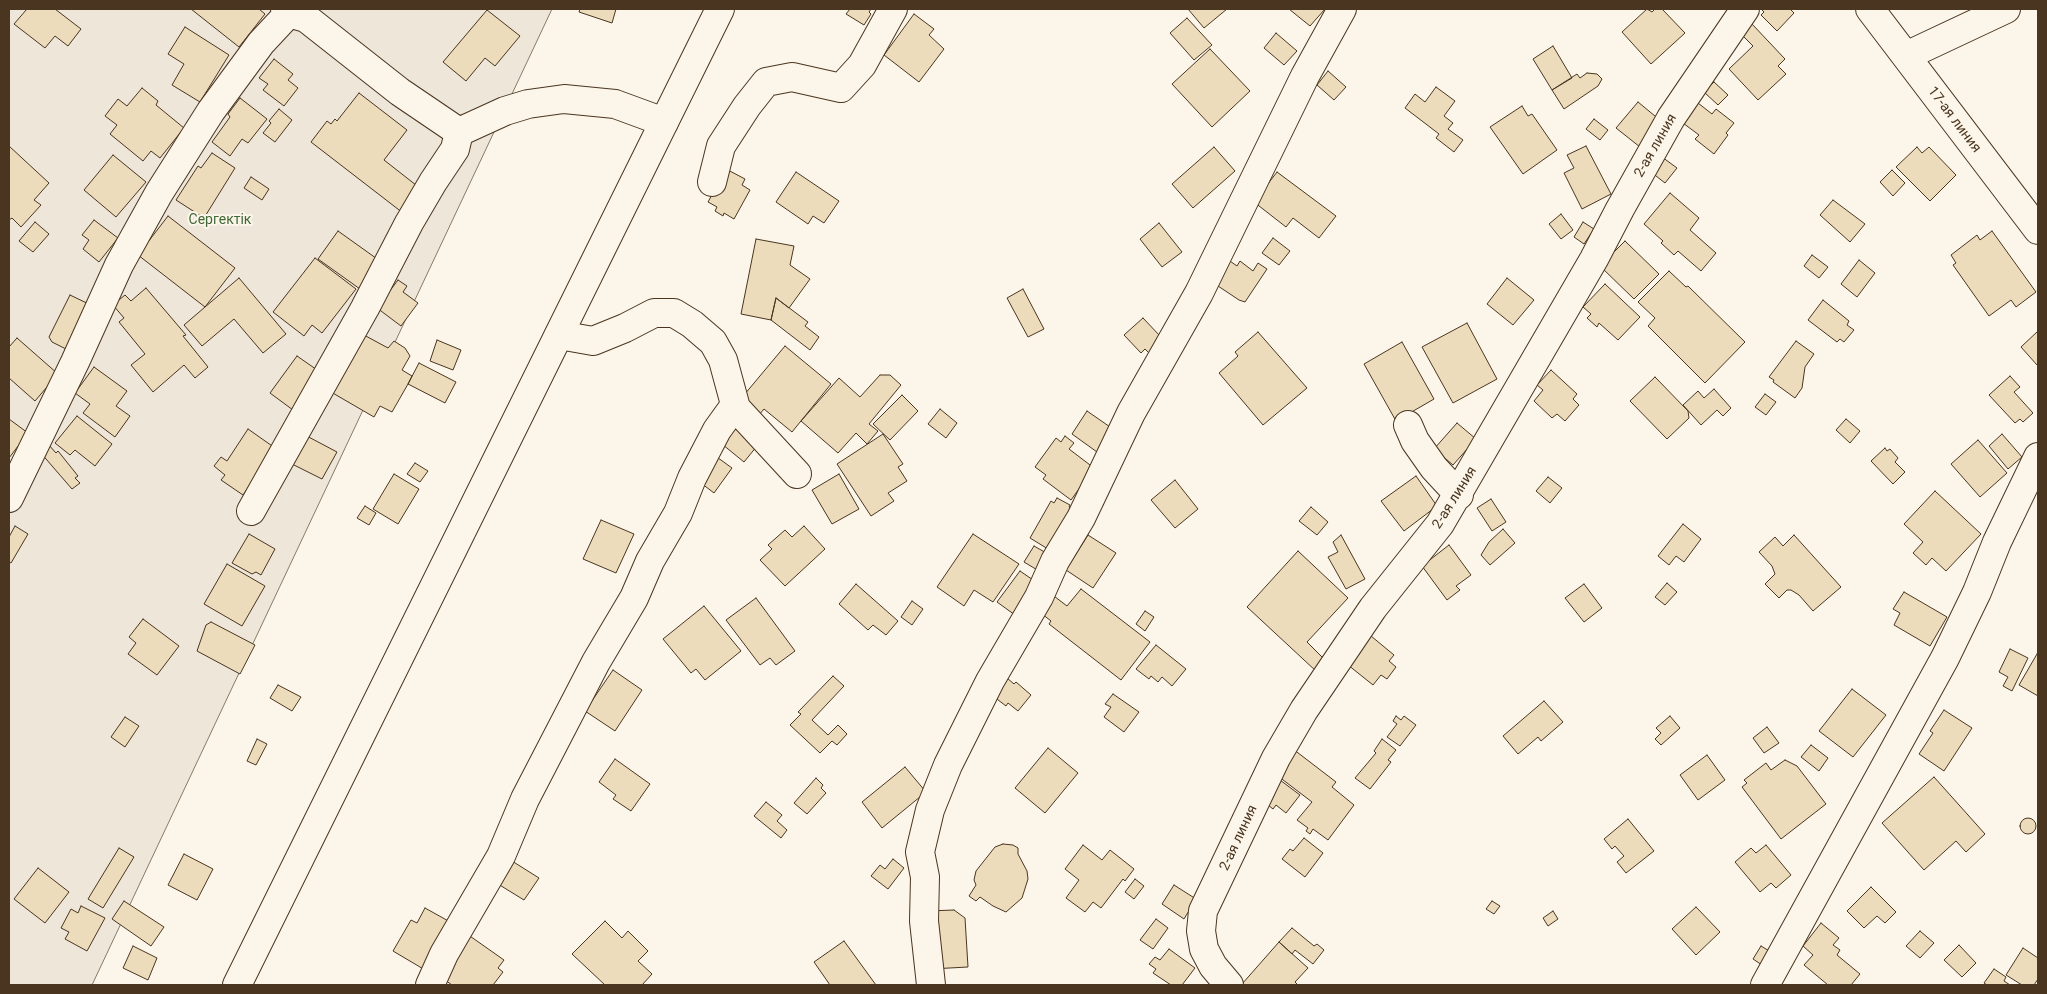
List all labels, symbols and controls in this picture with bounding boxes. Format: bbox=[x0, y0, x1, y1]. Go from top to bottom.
street label: 17-ая линия bbox=[1924, 84, 1984, 156]
street label: 2-ая линия bbox=[1631, 111, 1681, 181]
park label: Сергектік bbox=[189, 212, 251, 228]
street label: 2-ая линия bbox=[1429, 464, 1481, 532]
street label: 2-ая линия bbox=[1216, 802, 1262, 874]

